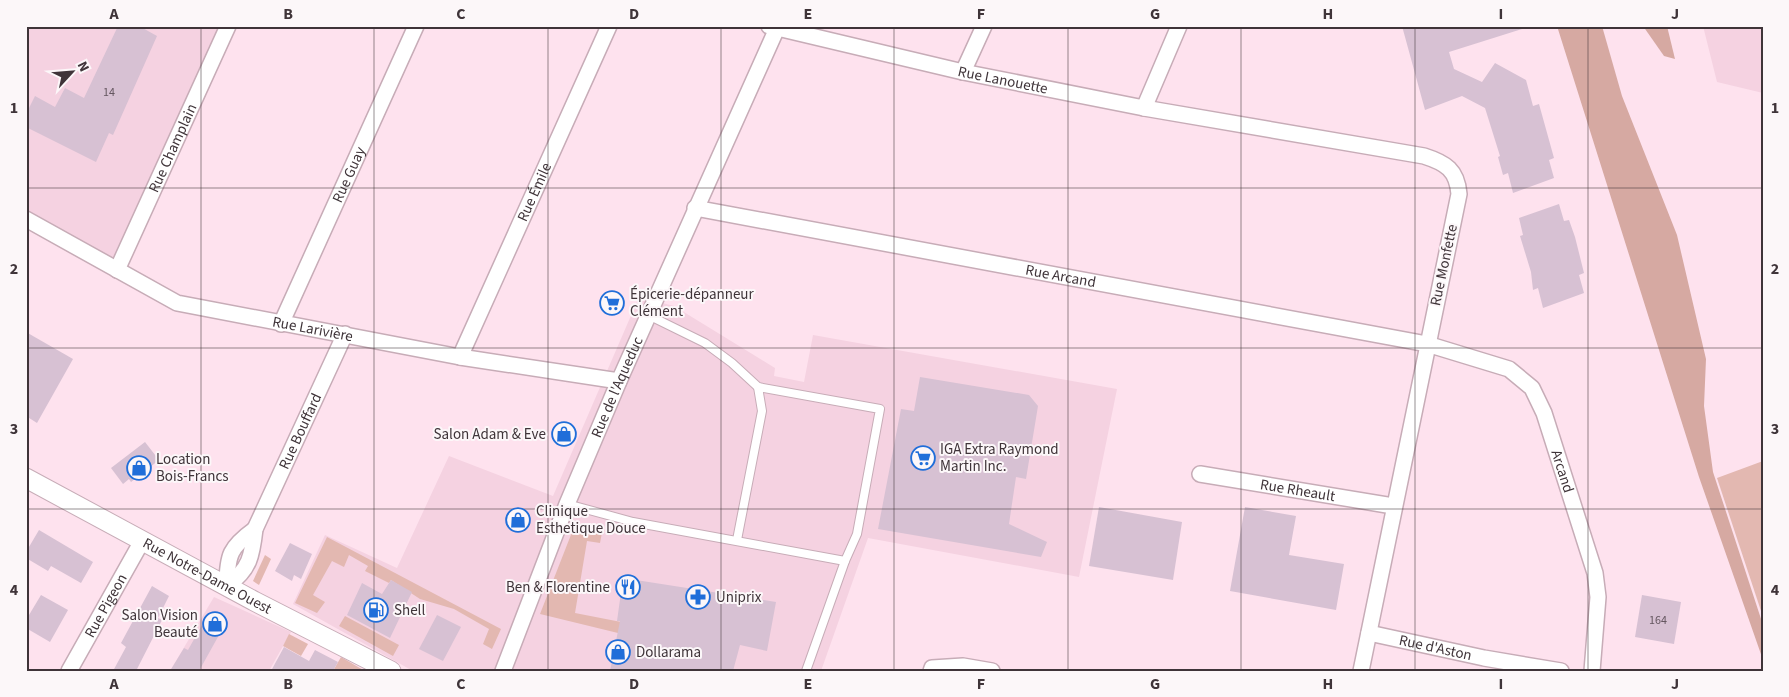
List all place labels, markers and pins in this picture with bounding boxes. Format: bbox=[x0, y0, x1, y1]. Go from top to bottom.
place label: Épicerie-dépanneur Clément bbox=[630, 284, 754, 322]
supermarket icon: Épicerie-dépanneur Clément bbox=[599, 290, 625, 316]
shop icon: Salon Adam & Eve bbox=[551, 421, 577, 447]
place label: Salon Adam & Eve bbox=[434, 424, 546, 445]
place label: IGA Extra Raymond Martin Inc. bbox=[940, 439, 1059, 477]
supermarket icon: IGA Extra Raymond Martin Inc. bbox=[910, 445, 936, 471]
place label: Location Bois-Francs bbox=[156, 449, 229, 487]
shop icon: Location Bois-Francs bbox=[126, 455, 152, 481]
place label: Clinique Esthetique Douce bbox=[536, 501, 646, 539]
shop icon: Clinique Esthetique Douce bbox=[505, 507, 531, 533]
restaurant icon: Ben & Florentine bbox=[615, 574, 641, 600]
place label: Ben & Florentine bbox=[506, 577, 610, 598]
pharmacy icon: Uniprix bbox=[685, 584, 711, 610]
place label: Uniprix bbox=[716, 587, 762, 608]
fuel station icon: Shell bbox=[363, 597, 389, 623]
place label: Shell bbox=[394, 600, 425, 621]
place label: Salon Vision Beauté bbox=[122, 605, 198, 643]
shop icon: Salon Vision Beauté bbox=[202, 611, 228, 637]
shop icon: Dollarama bbox=[605, 639, 631, 665]
place label: Dollarama bbox=[636, 642, 701, 663]

